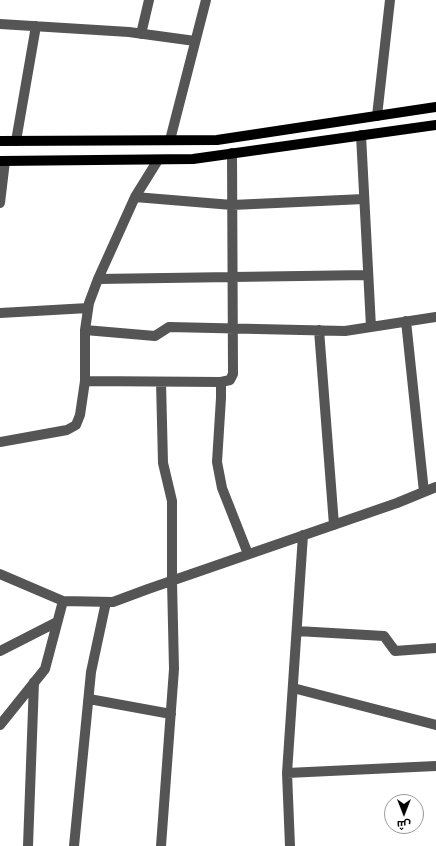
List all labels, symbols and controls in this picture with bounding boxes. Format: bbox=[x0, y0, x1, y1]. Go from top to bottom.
north arrow bbox=[384, 794, 424, 834]
text: ش bbox=[397, 819, 411, 832]

